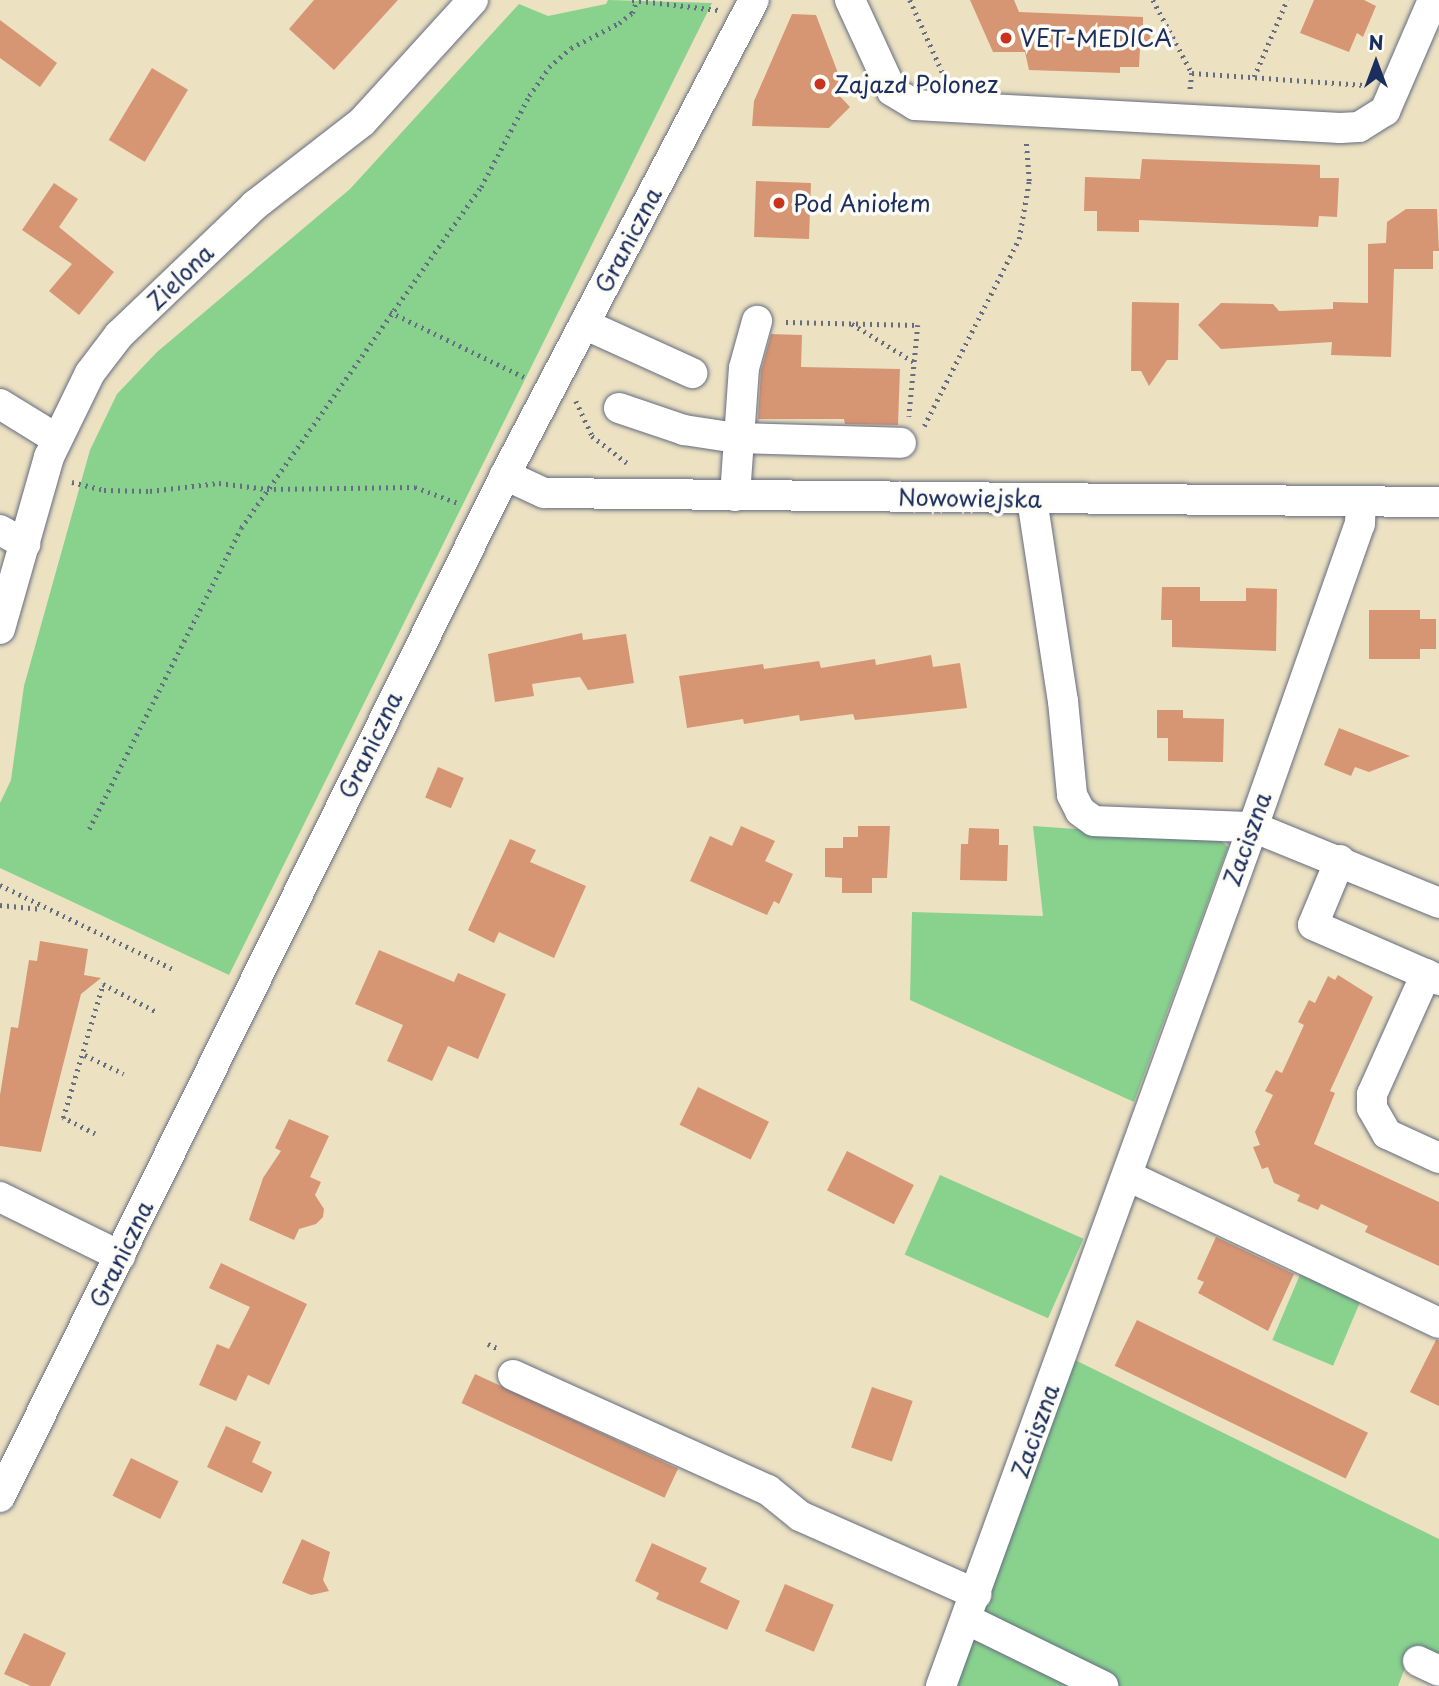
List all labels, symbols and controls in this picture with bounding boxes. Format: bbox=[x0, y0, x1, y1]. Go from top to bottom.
place label: VET-MEDICA bbox=[1020, 24, 1172, 52]
north arrow bbox=[1341, 28, 1411, 98]
text: N bbox=[1368, 28, 1384, 56]
marker: VET-MEDICA bbox=[998, 30, 1014, 46]
place label: Zajazd Polonez bbox=[834, 70, 999, 98]
marker: Zajazd Polonez bbox=[812, 76, 828, 92]
street label: Graniczna bbox=[589, 183, 667, 297]
place label: Pod Aniołem bbox=[793, 189, 931, 217]
marker: Pod Aniołem bbox=[771, 195, 787, 211]
street label: Zielona bbox=[141, 239, 219, 315]
street label: Nowowiejska bbox=[898, 483, 1042, 513]
street label: Graniczna bbox=[332, 687, 408, 803]
street label: Zaciszna bbox=[1217, 788, 1277, 890]
street label: Graniczna bbox=[83, 1196, 159, 1312]
street label: Zaciszna bbox=[1005, 1380, 1065, 1482]

